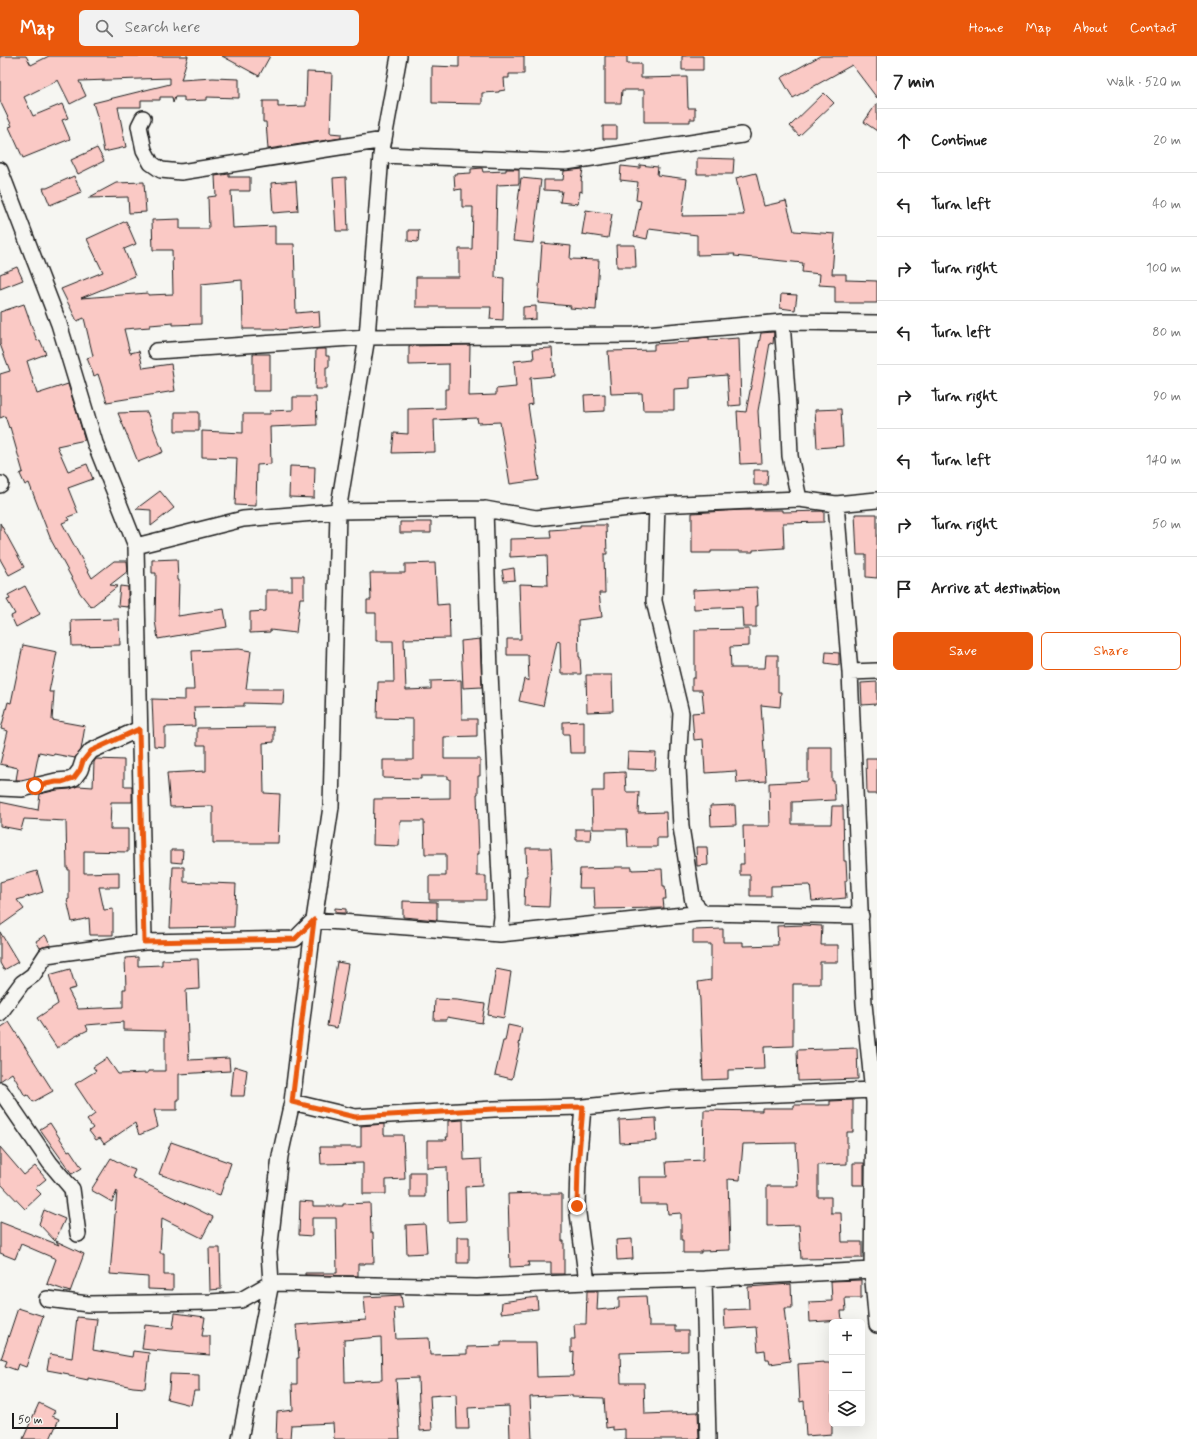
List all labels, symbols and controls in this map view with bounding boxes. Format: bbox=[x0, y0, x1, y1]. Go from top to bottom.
search box bbox=[79, 10, 359, 46]
text: Map bbox=[20, 16, 55, 41]
icon: search bbox=[93, 17, 115, 39]
text: Search here bbox=[125, 18, 200, 38]
text: Home bbox=[969, 19, 1003, 37]
text: Map bbox=[1025, 19, 1051, 37]
text: About bbox=[1073, 19, 1108, 37]
text: Contact bbox=[1130, 19, 1177, 37]
text: 7 min bbox=[893, 71, 935, 93]
text: Walk · 520 m bbox=[1107, 74, 1181, 91]
icon: ahead bbox=[893, 130, 915, 152]
text: Continue bbox=[931, 131, 987, 151]
text: 20 m bbox=[1153, 132, 1181, 149]
icon: left bbox=[893, 194, 915, 216]
text: Turn left bbox=[931, 195, 991, 215]
text: 40 m bbox=[1152, 196, 1181, 213]
icon: right bbox=[893, 258, 915, 280]
text: Turn right bbox=[931, 259, 998, 279]
text: 100 m bbox=[1146, 260, 1181, 277]
icon: left bbox=[893, 322, 915, 344]
text: Turn left bbox=[931, 323, 991, 343]
text: 80 m bbox=[1152, 324, 1181, 341]
icon: right bbox=[893, 386, 915, 408]
text: Turn right bbox=[931, 387, 998, 407]
text: 90 m bbox=[1153, 388, 1181, 405]
icon: left bbox=[893, 450, 915, 472]
text: Turn left bbox=[931, 451, 991, 471]
text: 140 m bbox=[1146, 452, 1181, 469]
icon: right bbox=[893, 514, 915, 536]
text: Turn right bbox=[931, 515, 998, 535]
text: 50 m bbox=[1152, 516, 1181, 533]
icon: arrive bbox=[893, 578, 915, 600]
text: Arrive at destination bbox=[931, 579, 1060, 599]
button: Save bbox=[893, 632, 1033, 670]
button: Share bbox=[1041, 632, 1181, 670]
route start bbox=[26, 777, 44, 795]
route end bbox=[568, 1197, 586, 1215]
map controls bbox=[829, 1319, 865, 1427]
button: + bbox=[829, 1319, 865, 1355]
button: − bbox=[829, 1355, 865, 1391]
button: layers bbox=[829, 1391, 865, 1427]
scale bar bbox=[12, 1411, 118, 1430]
text: 50 m bbox=[18, 1413, 43, 1427]

